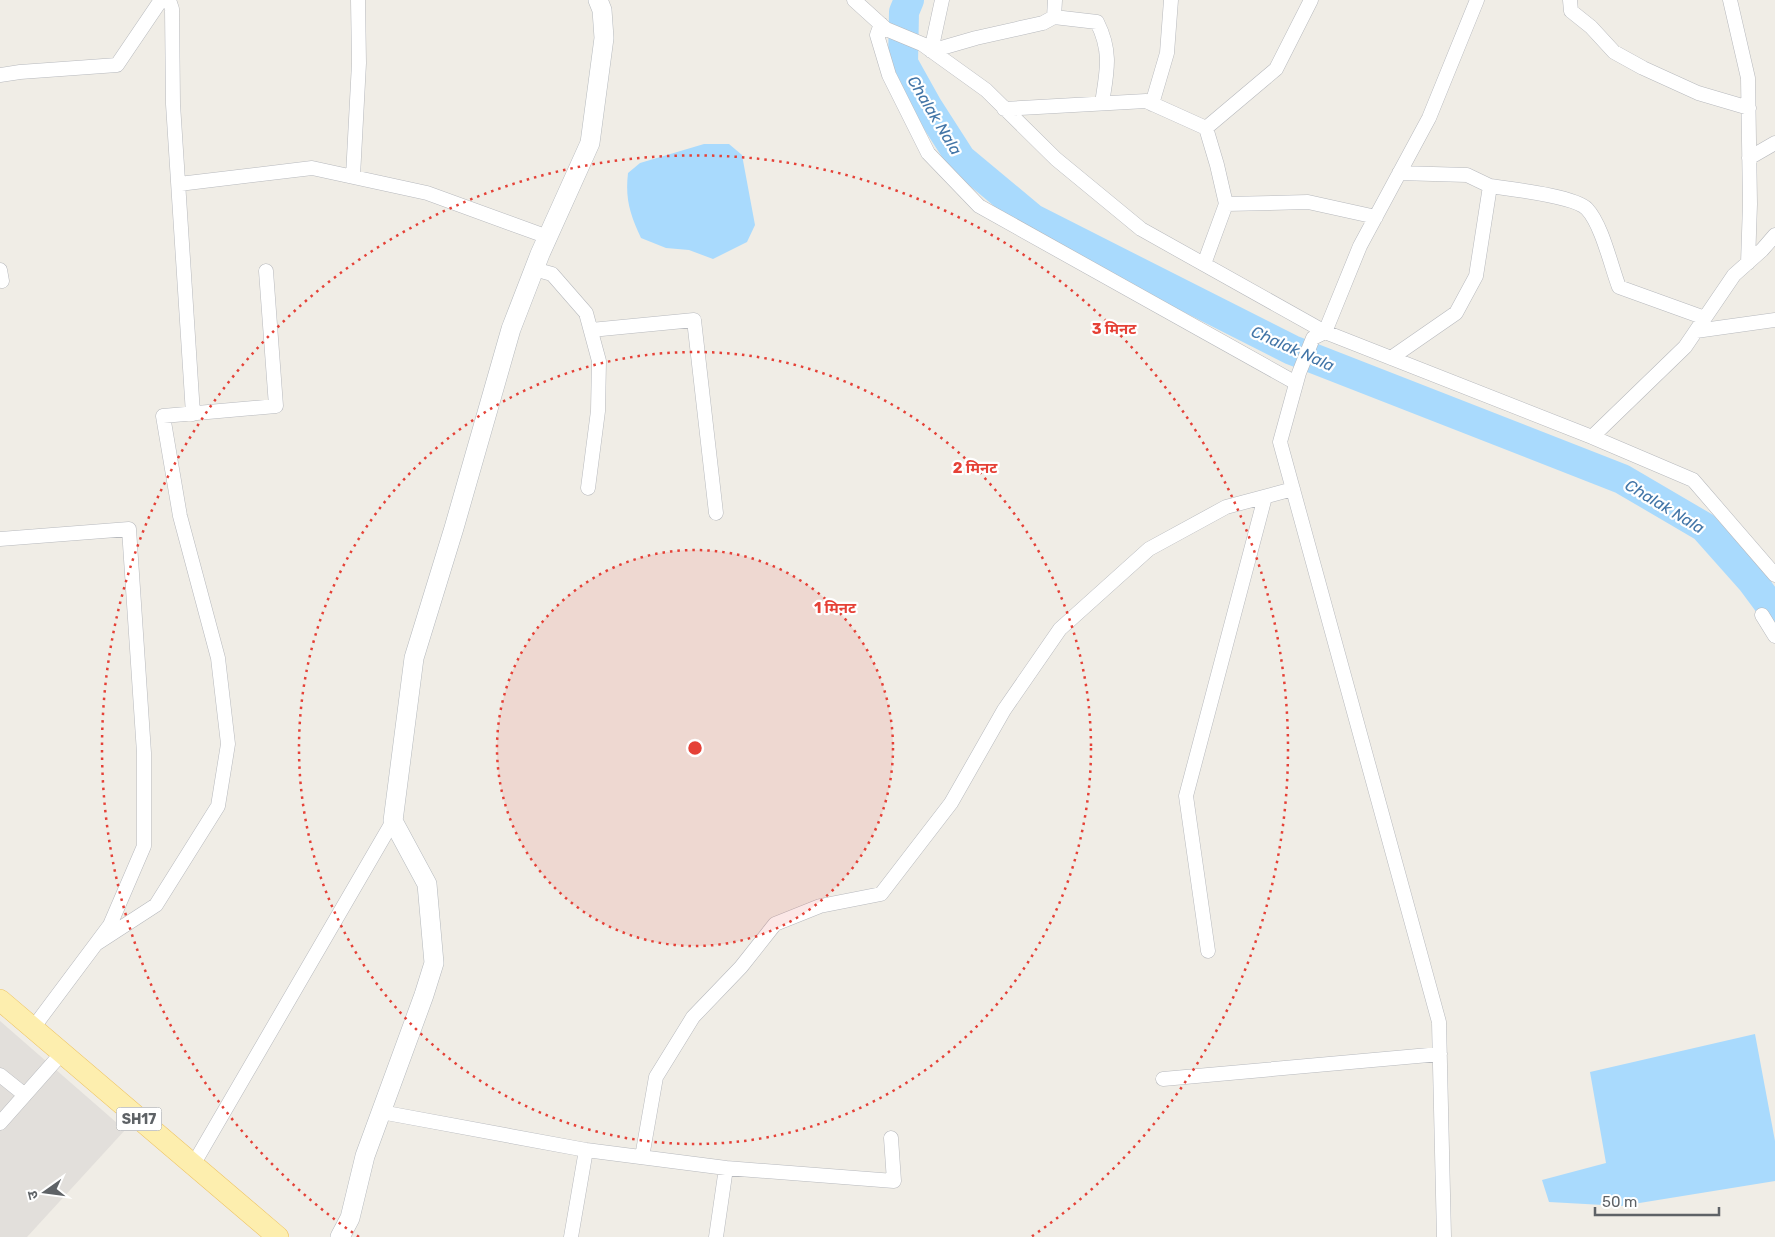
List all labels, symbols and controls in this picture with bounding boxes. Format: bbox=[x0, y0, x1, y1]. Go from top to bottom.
water label: Chalak Nala bbox=[904, 72, 966, 158]
text: 3 मिनट bbox=[1092, 320, 1137, 338]
water label: Chalak Nala bbox=[1248, 322, 1337, 375]
text: 2 मिनट bbox=[953, 459, 998, 477]
water label: Chalak Nala bbox=[1622, 475, 1708, 537]
text: 1 मिनट bbox=[814, 599, 857, 617]
centre of rings bbox=[686, 739, 704, 757]
road number: SH17 bbox=[116, 1108, 162, 1130]
north arrow bbox=[20, 1167, 70, 1217]
scale bar bbox=[1595, 1184, 1719, 1216]
text: उ bbox=[23, 1188, 42, 1201]
text: 50 m bbox=[1602, 1193, 1637, 1211]

